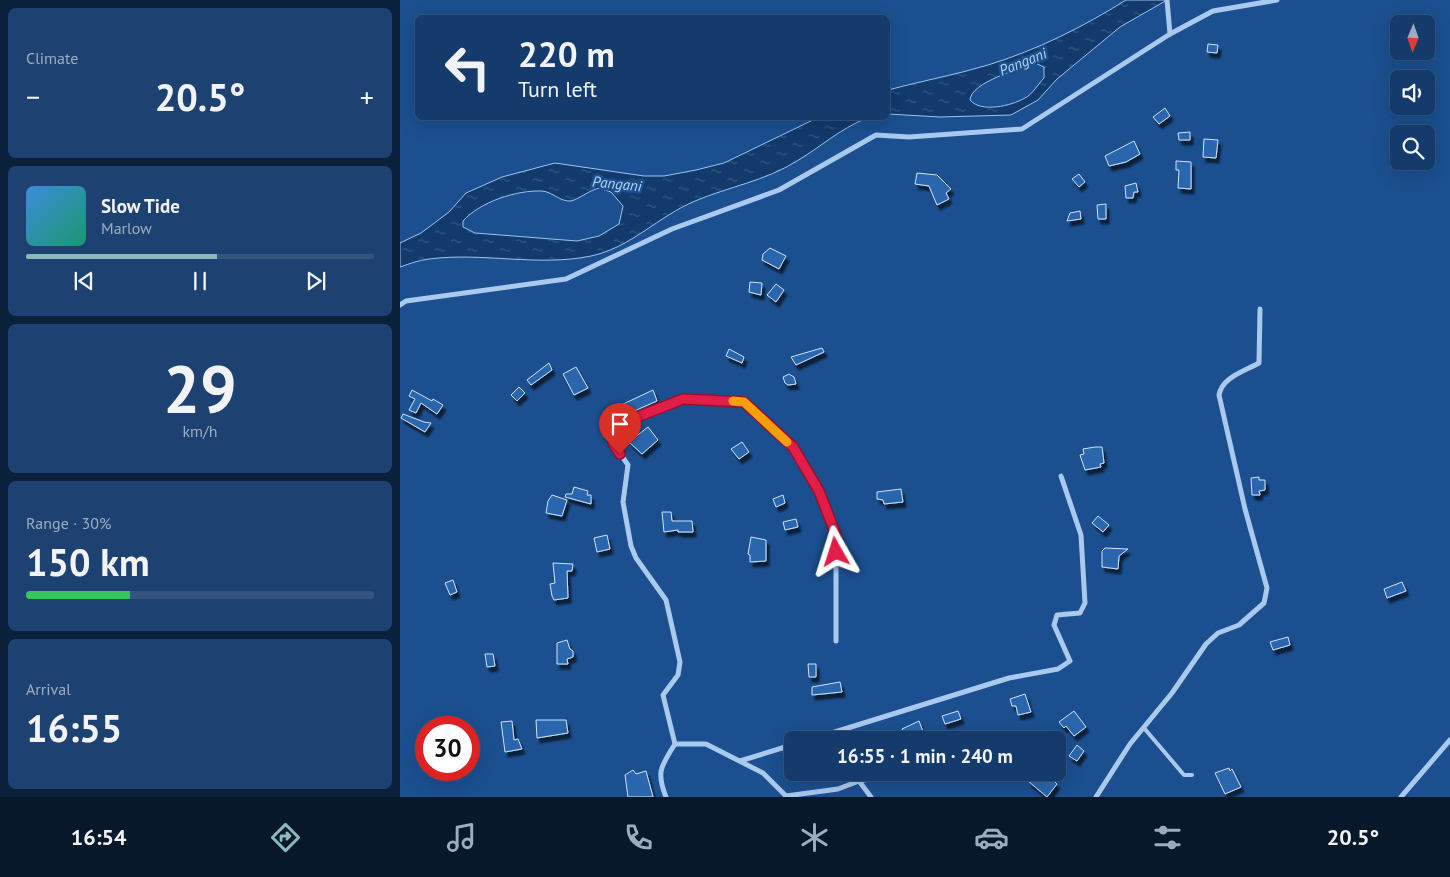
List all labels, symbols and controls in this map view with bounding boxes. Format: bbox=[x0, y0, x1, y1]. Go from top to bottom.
north arrow bbox=[1390, 15, 1435, 60]
map controls bbox=[1390, 15, 1435, 170]
text: 220 m bbox=[518, 31, 615, 77]
icon: left bbox=[435, 35, 500, 100]
water label: Pangani bbox=[996, 43, 1050, 80]
text: Climate bbox=[26, 48, 78, 68]
button: sound bbox=[1390, 70, 1435, 115]
text: 20.5° bbox=[155, 72, 245, 121]
text: Turn left bbox=[518, 75, 597, 103]
text: − bbox=[26, 78, 40, 115]
text: + bbox=[360, 78, 374, 115]
button: search bbox=[1390, 125, 1435, 170]
water label: Pangani bbox=[591, 171, 644, 196]
text: Slow Tide bbox=[101, 194, 180, 218]
text: Marlow bbox=[101, 218, 152, 238]
icon: previous bbox=[70, 267, 98, 295]
icon: pause bbox=[186, 267, 214, 295]
icon: next bbox=[302, 267, 330, 295]
text: 29 bbox=[163, 346, 237, 430]
pin bbox=[599, 403, 641, 454]
icon: arrive bbox=[606, 410, 634, 438]
text: km/h bbox=[182, 421, 218, 441]
text: Range · 30% bbox=[26, 513, 111, 533]
position arrow bbox=[809, 525, 861, 577]
text: 150 km bbox=[26, 537, 150, 586]
text: Arrival bbox=[26, 679, 71, 699]
text: 16:55 bbox=[26, 703, 122, 752]
speed limit sign: 30 bbox=[415, 716, 480, 781]
text: 16:55 · 1 min · 240 m bbox=[837, 744, 1013, 768]
icon: directions bbox=[268, 820, 303, 855]
icon: music bbox=[444, 820, 479, 855]
icon: phone bbox=[621, 820, 656, 855]
icon: climate bbox=[797, 820, 832, 855]
icon: car bbox=[974, 820, 1009, 855]
icon: filters bbox=[1150, 820, 1185, 855]
text: 16:54 bbox=[71, 823, 127, 851]
text: 20.5° bbox=[1327, 823, 1379, 851]

